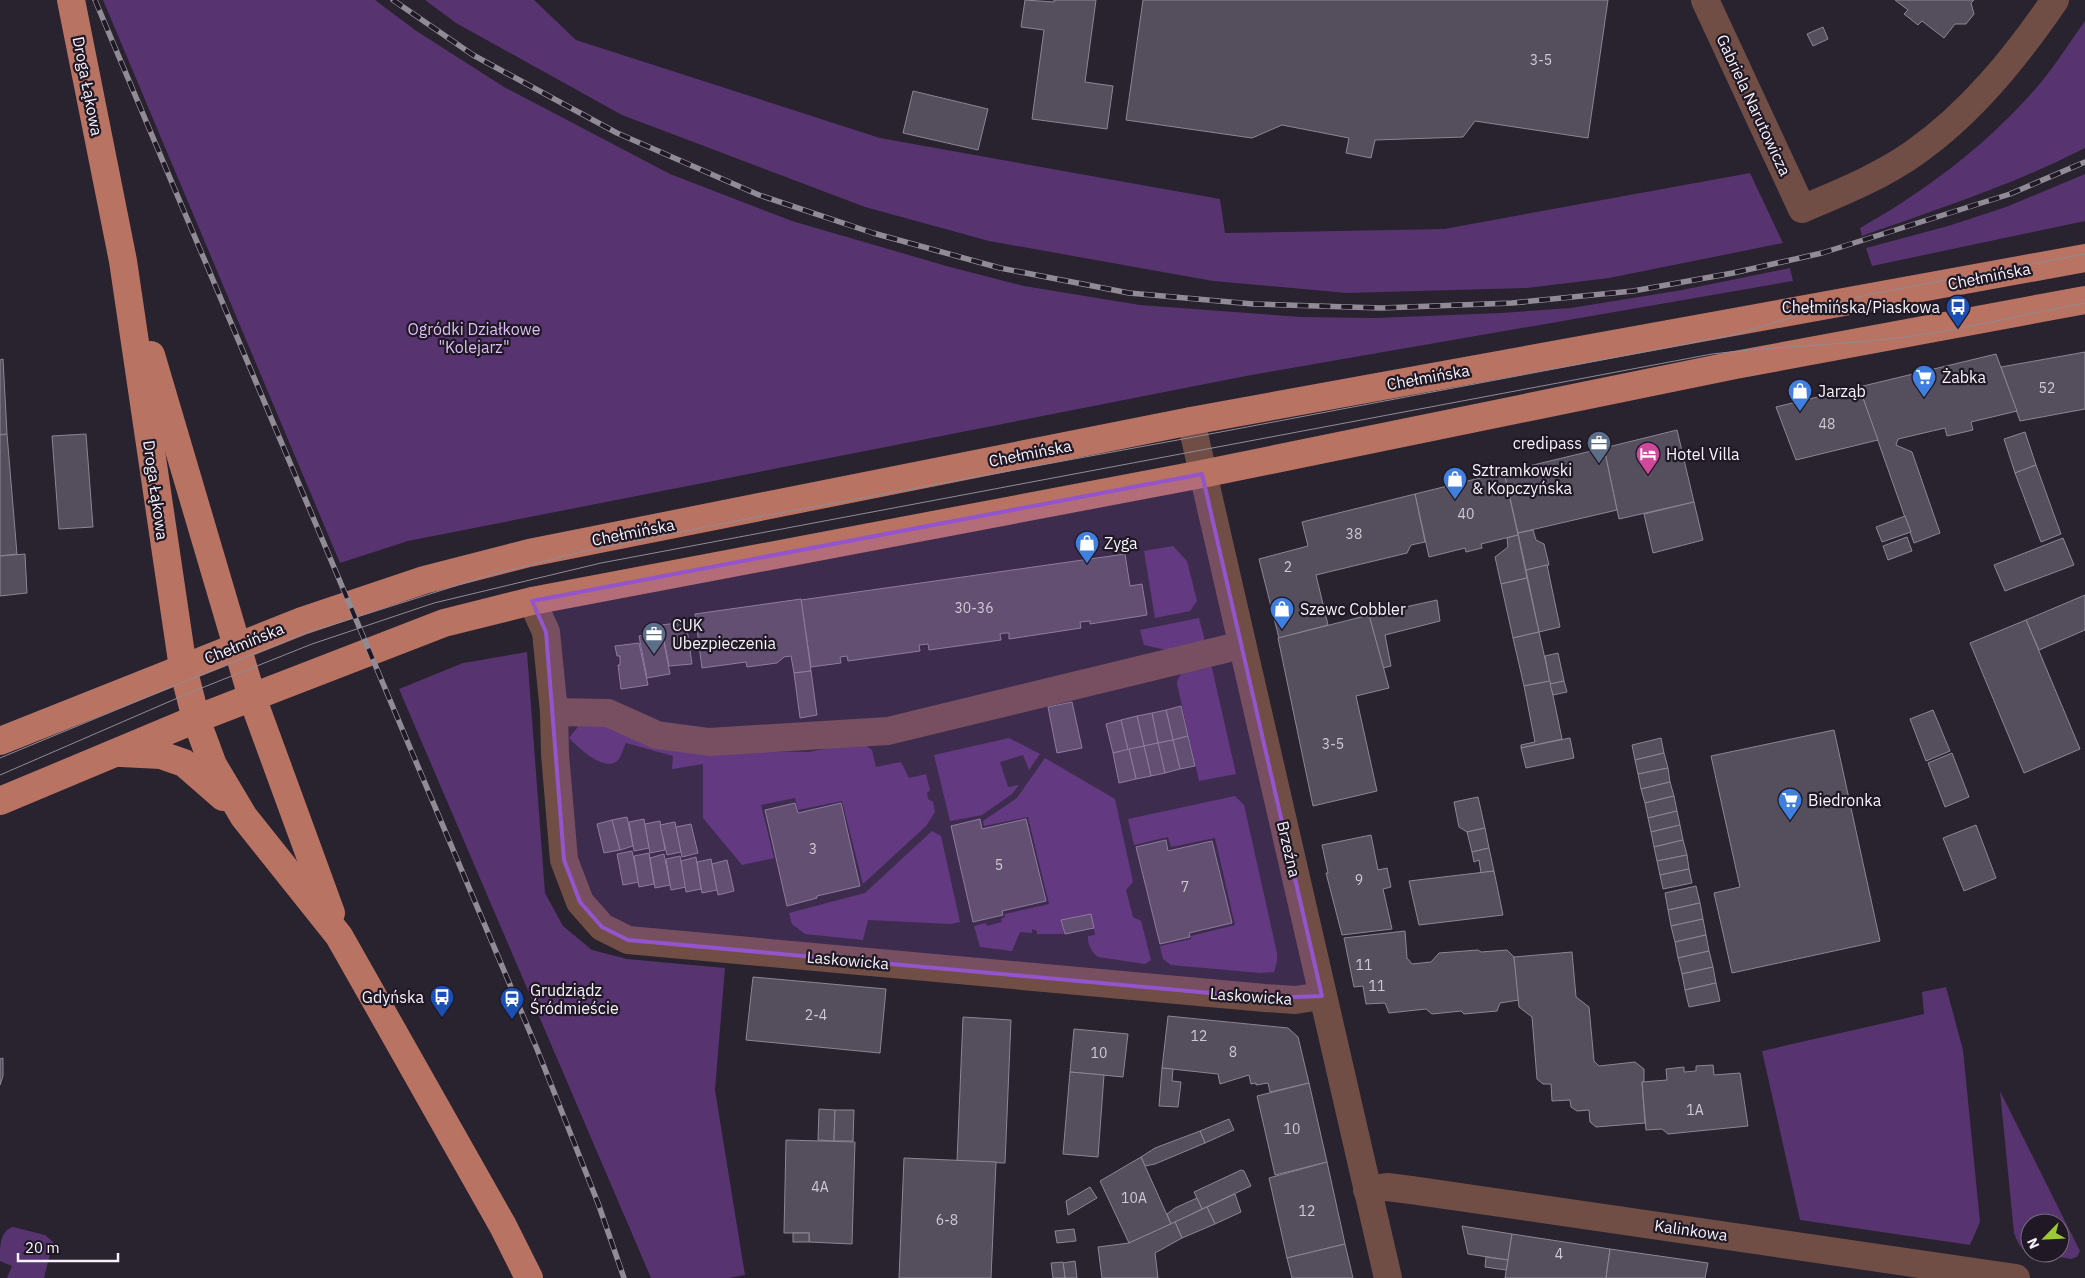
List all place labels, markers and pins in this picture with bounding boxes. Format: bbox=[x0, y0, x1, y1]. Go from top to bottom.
bus stop icon: Chełmińska/Piaskowa bbox=[1945, 294, 1971, 328]
place label: Chełmińska/Piaskowa bbox=[1782, 297, 1940, 317]
supermarket icon: Żabka bbox=[1911, 364, 1937, 398]
place label: Żabka bbox=[1942, 367, 1986, 387]
shop icon: Jarząb bbox=[1787, 378, 1813, 412]
place label: Jarząb bbox=[1818, 381, 1866, 401]
office icon: credipass bbox=[1586, 430, 1612, 464]
place label: credipass bbox=[1513, 433, 1582, 453]
hotel icon: Hotel Villa bbox=[1635, 441, 1661, 475]
place label: Hotel Villa bbox=[1666, 444, 1740, 464]
place label: Sztramkowski & Kopczyńska bbox=[1472, 460, 1573, 498]
shop icon: Sztramkowski & Kopczyńska bbox=[1442, 466, 1468, 500]
shop icon: Zyga bbox=[1074, 530, 1100, 564]
place label: Zyga bbox=[1104, 533, 1138, 553]
shop icon: Szewc Cobbler bbox=[1269, 596, 1295, 630]
place label: Szewc Cobbler bbox=[1300, 599, 1406, 619]
place label: CUK Ubezpieczenia bbox=[672, 615, 777, 653]
office icon: CUK Ubezpieczenia bbox=[641, 621, 667, 655]
supermarket icon: Biedronka bbox=[1777, 787, 1803, 821]
place label: Biedronka bbox=[1808, 790, 1882, 810]
place label: Grudziądz Śródmieście bbox=[530, 980, 619, 1018]
bus stop icon: Gdyńska bbox=[429, 984, 455, 1018]
station icon: Grudziądz Śródmieście bbox=[499, 986, 525, 1020]
place label: Gdyńska bbox=[362, 987, 424, 1007]

